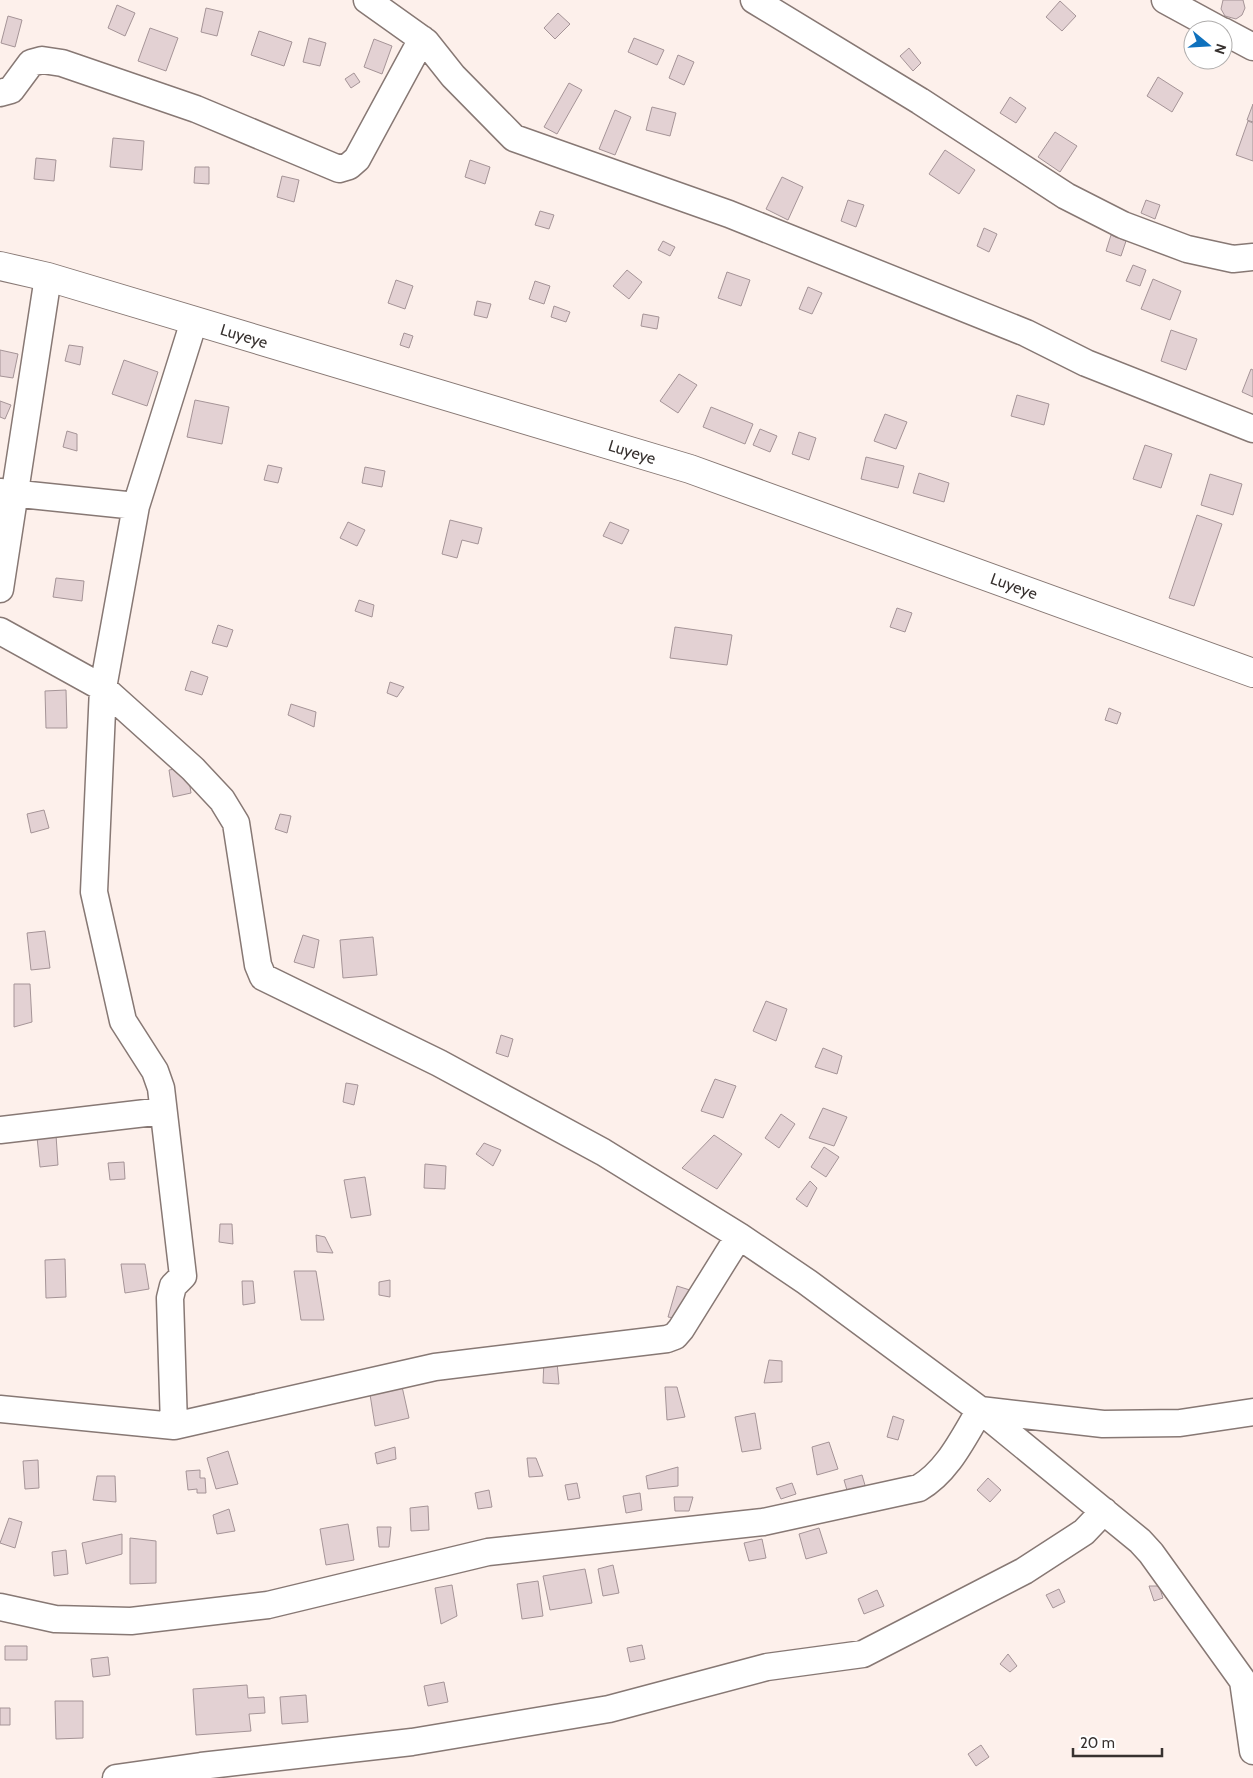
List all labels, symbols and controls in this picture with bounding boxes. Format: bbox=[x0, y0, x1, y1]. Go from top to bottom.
north arrow bbox=[1183, 20, 1233, 70]
text: N bbox=[1210, 42, 1230, 57]
street label: Luyeye bbox=[218, 320, 270, 352]
street label: Luyeye bbox=[606, 436, 658, 468]
street label: Luyeye bbox=[988, 569, 1040, 603]
scale bar bbox=[1073, 1726, 1162, 1758]
text: 20 m bbox=[1080, 1734, 1115, 1752]

